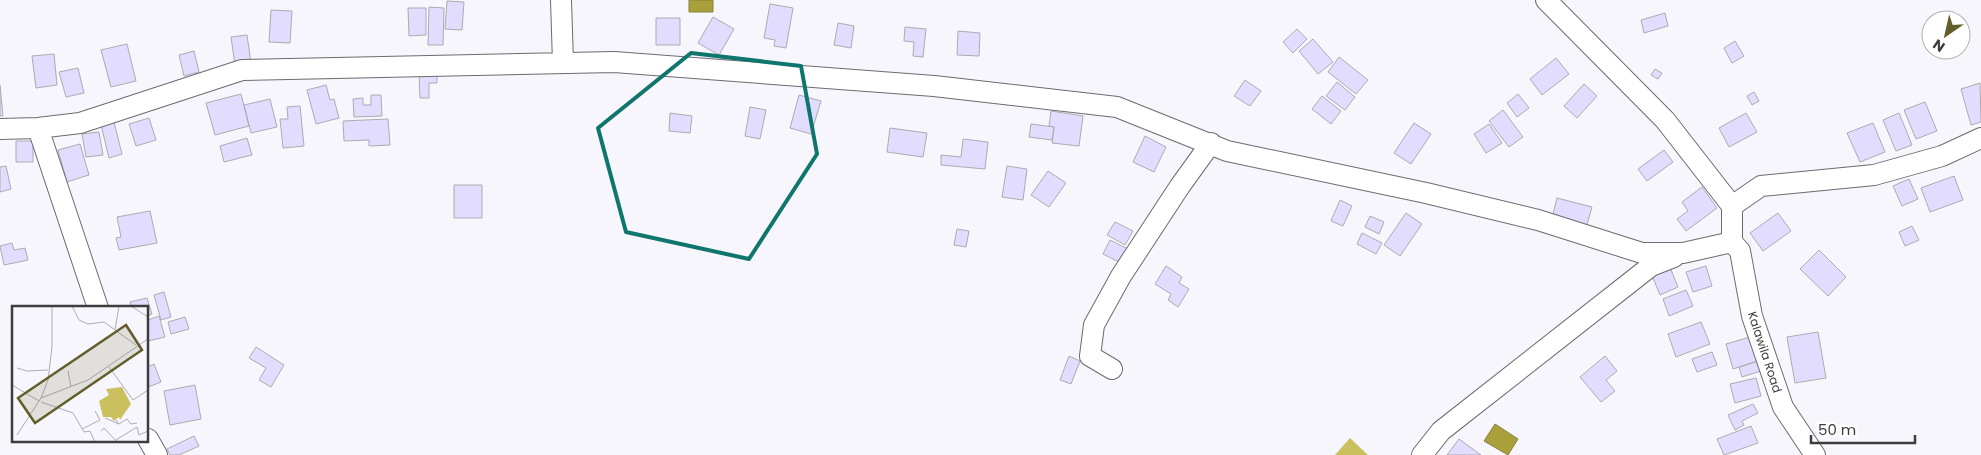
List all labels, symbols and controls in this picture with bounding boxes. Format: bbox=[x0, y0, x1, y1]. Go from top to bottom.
north arrow bbox=[1921, 10, 1971, 60]
text: N bbox=[1929, 35, 1949, 57]
inset map bbox=[12, 306, 149, 442]
street label: Kalawila Road bbox=[1744, 309, 1786, 395]
scale bar bbox=[1811, 412, 1915, 444]
text: 50 m bbox=[1818, 419, 1856, 440]

